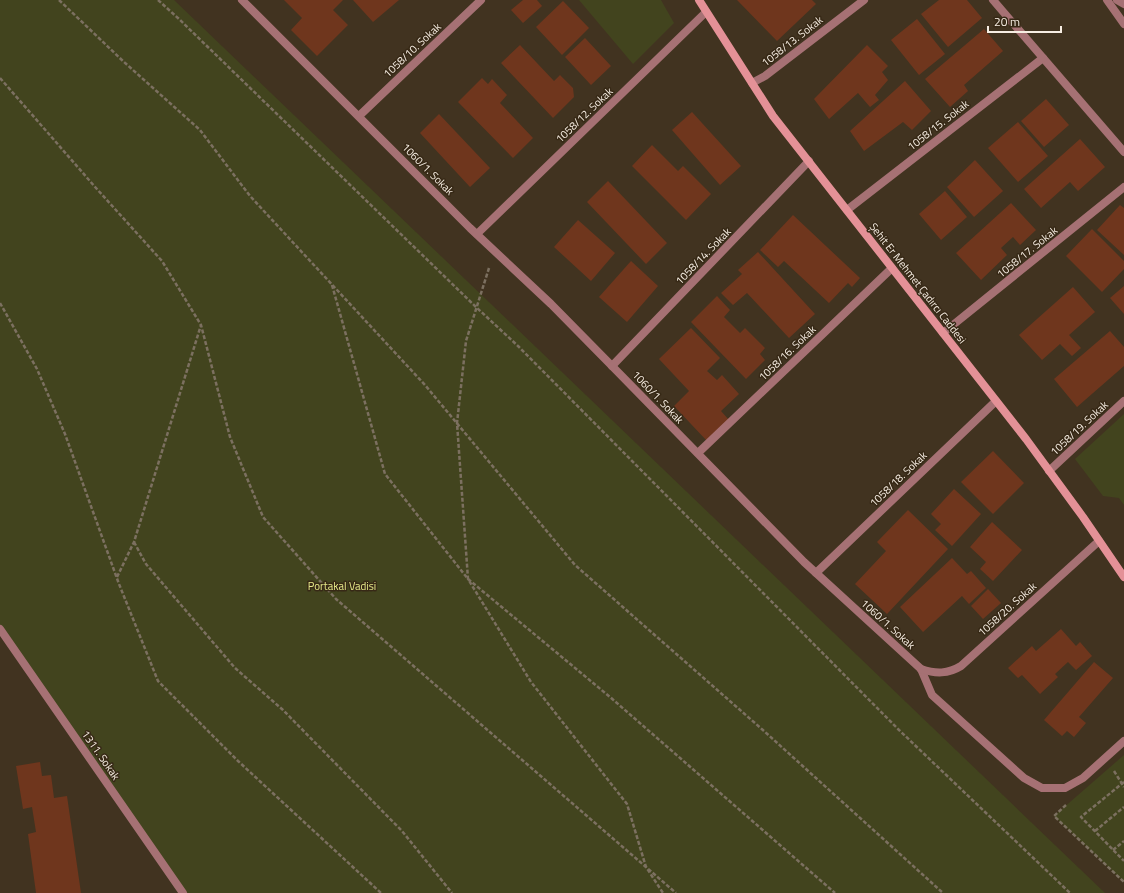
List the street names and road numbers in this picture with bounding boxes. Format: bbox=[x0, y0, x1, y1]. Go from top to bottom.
street label: 1058/13. Sokak bbox=[758, 11, 827, 70]
street label: 1058/10. Sokak bbox=[379, 18, 445, 81]
street label: 1058/12. Sokak bbox=[552, 83, 617, 146]
street label: 1058/15. Sokak bbox=[904, 95, 973, 154]
street label: 1060/1. Sokak bbox=[398, 139, 458, 199]
street label: Şehit Er Mehmet Çadırcı Caddesi bbox=[866, 219, 970, 347]
street label: 1058/17. Sokak bbox=[993, 222, 1061, 282]
street label: 1058/14. Sokak bbox=[672, 223, 735, 288]
street label: 1058/16. Sokak bbox=[755, 321, 820, 384]
street label: 1060/1. Sokak bbox=[629, 367, 688, 428]
street label: 1058/19. Sokak bbox=[1046, 396, 1112, 459]
street label: 1058/18. Sokak bbox=[866, 447, 931, 510]
street label: 1058/20. Sokak bbox=[974, 578, 1040, 640]
street label: 1060/1. Sokak bbox=[857, 595, 919, 653]
street label: 1311. Sokak bbox=[78, 727, 124, 784]

